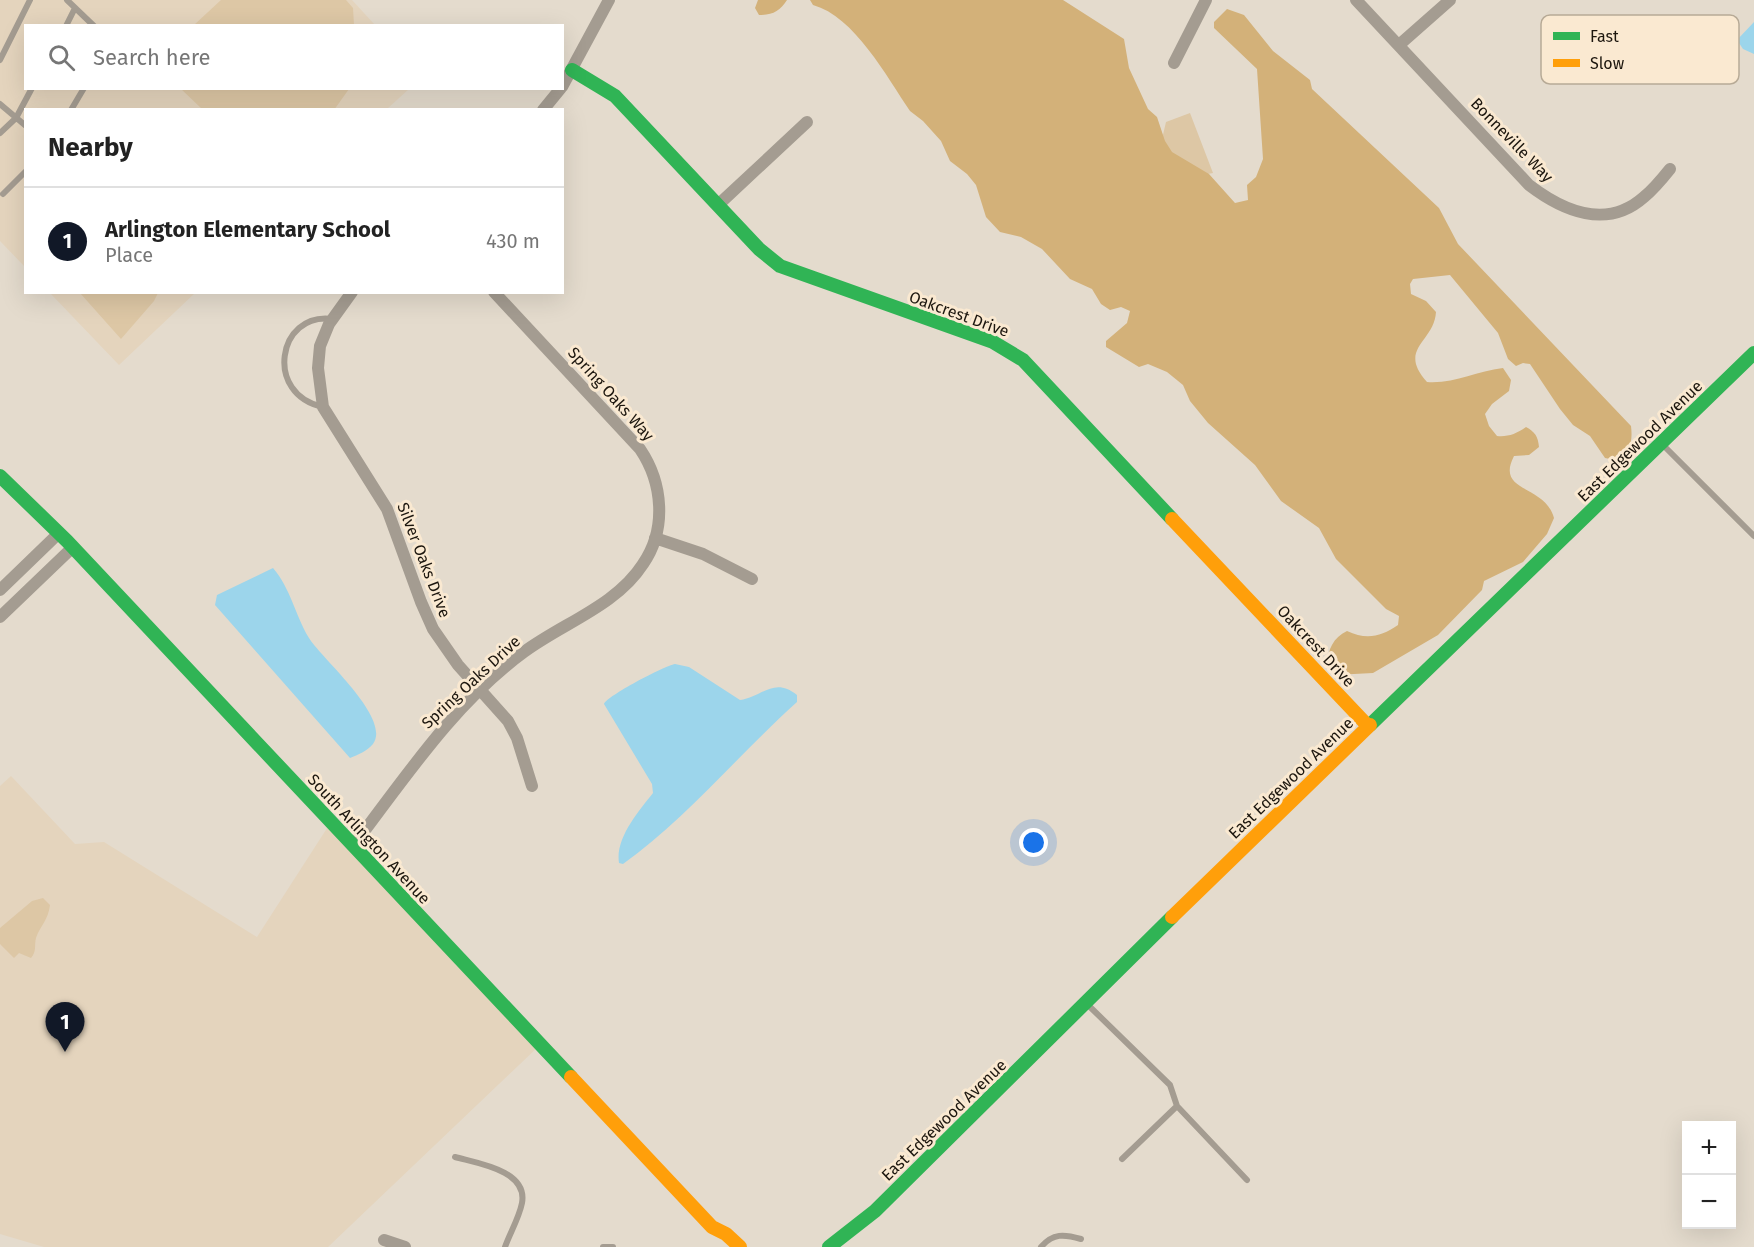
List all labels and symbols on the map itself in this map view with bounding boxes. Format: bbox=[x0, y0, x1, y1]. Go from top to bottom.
legend bbox=[1541, 15, 1739, 84]
text: Fast bbox=[1590, 27, 1619, 46]
text: Slow bbox=[1590, 54, 1625, 73]
street label: Bonneville Way bbox=[1467, 94, 1557, 186]
street label: Oakcrest Drive bbox=[907, 287, 1011, 341]
street label: Spring Oaks Way bbox=[564, 343, 658, 445]
street label: East Edgewood Avenue bbox=[1574, 376, 1706, 506]
street label: Silver Oaks Drive bbox=[393, 500, 455, 620]
street label: Oakcrest Drive bbox=[1273, 601, 1359, 691]
street label: Spring Oaks Drive bbox=[418, 631, 524, 733]
street label: East Edgewood Avenue bbox=[1225, 713, 1357, 843]
street label: South Arlington Avenue bbox=[304, 770, 434, 908]
your location bbox=[1019, 828, 1048, 857]
pin: 1 bbox=[46, 1002, 84, 1052]
street label: East Edgewood Avenue bbox=[878, 1055, 1010, 1185]

